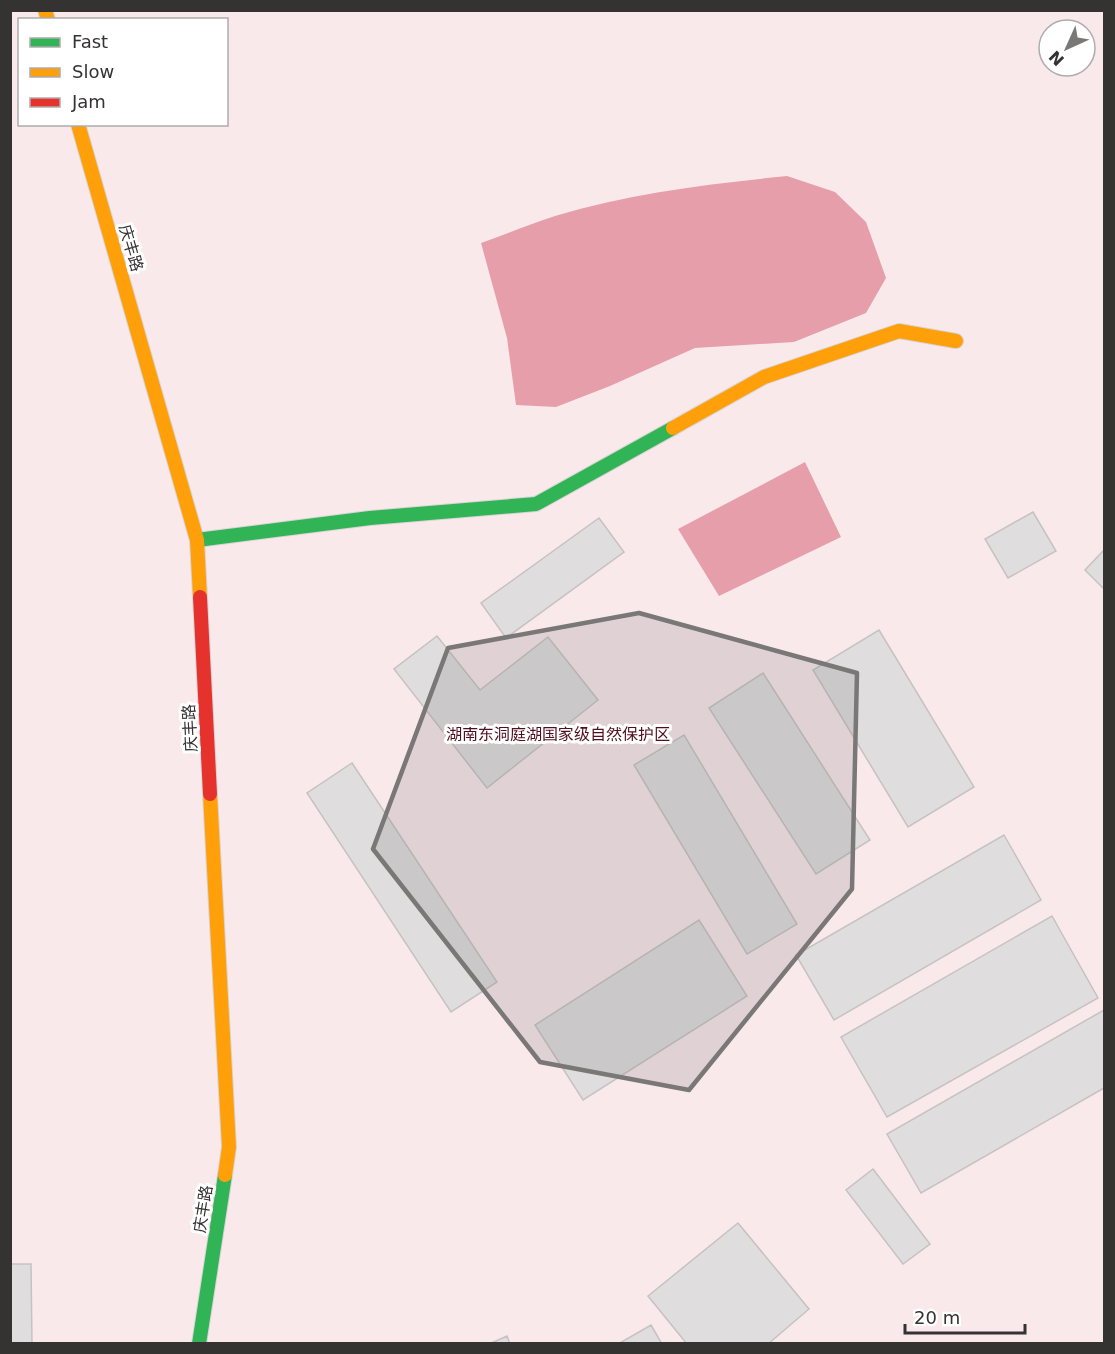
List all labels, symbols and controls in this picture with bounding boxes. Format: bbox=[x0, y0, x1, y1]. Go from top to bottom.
legend bbox=[18, 18, 228, 126]
north arrow bbox=[1037, 18, 1097, 78]
text: Fast bbox=[72, 31, 108, 52]
text: N bbox=[1045, 47, 1068, 70]
text: Slow bbox=[72, 61, 114, 82]
text: Jam bbox=[71, 91, 106, 112]
street label: 庆丰路 bbox=[115, 222, 147, 274]
street label: 庆丰路 bbox=[179, 704, 201, 752]
park label: 湖南东洞庭湖国家级自然保护区 bbox=[446, 725, 670, 744]
street label: 庆丰路 bbox=[190, 1184, 216, 1234]
scale bar bbox=[905, 1297, 1025, 1335]
text: 20 m bbox=[914, 1307, 960, 1328]

